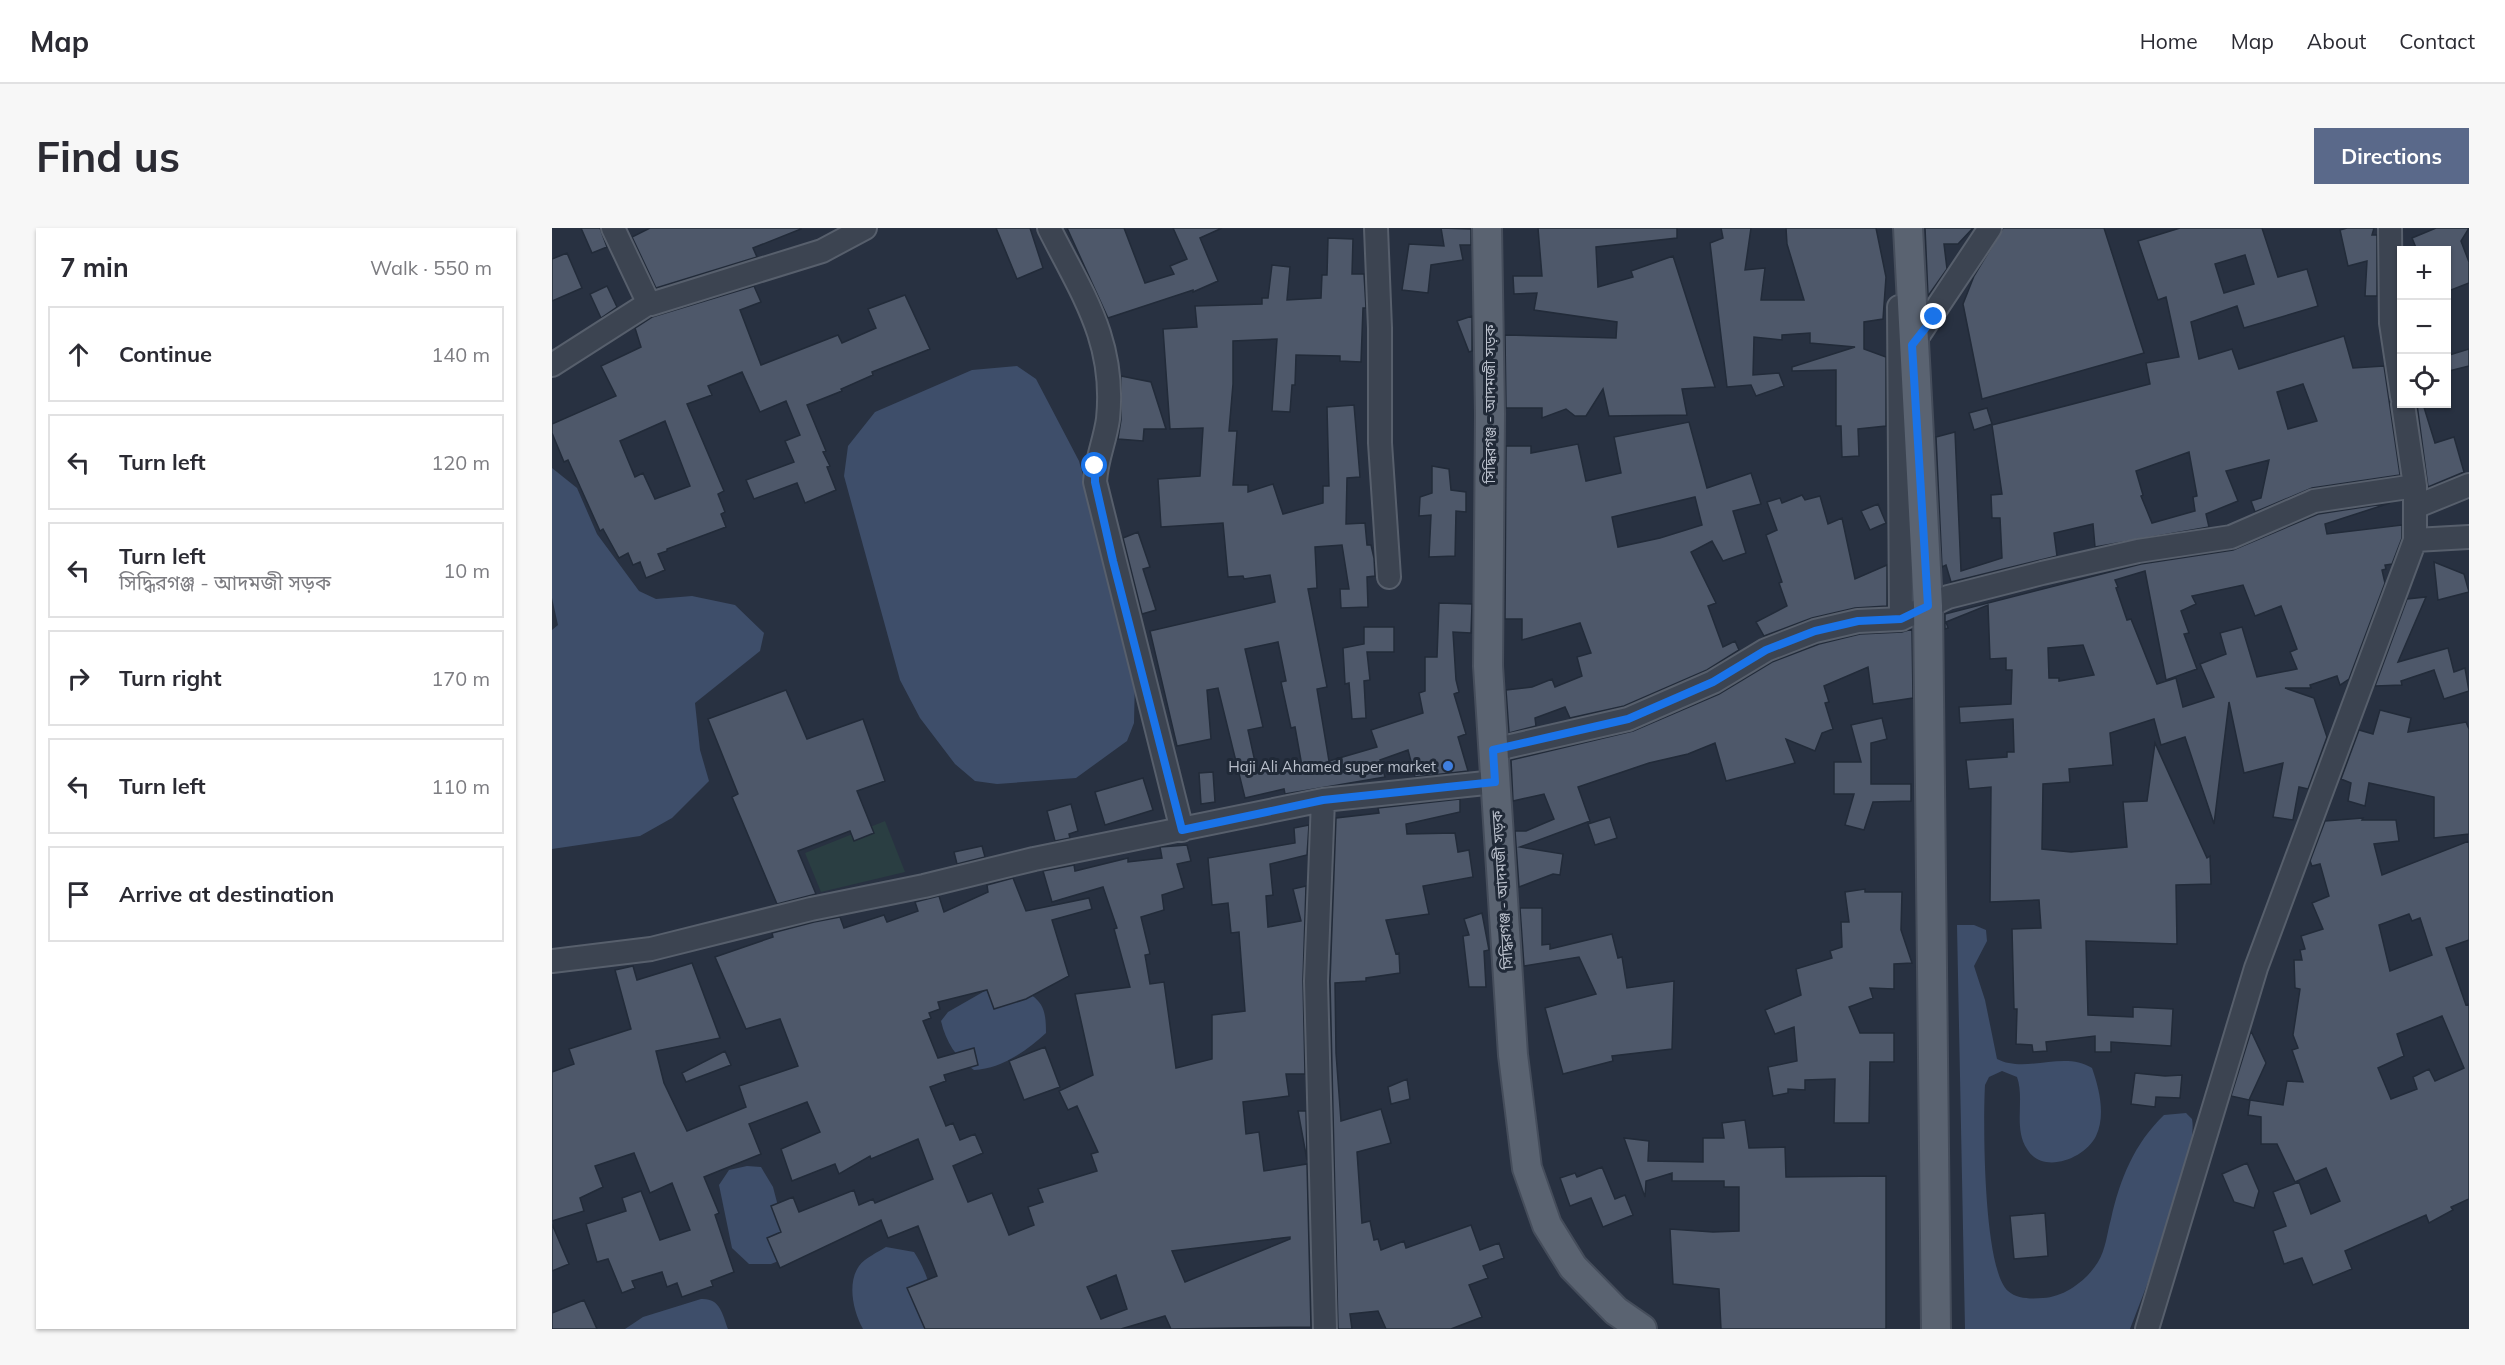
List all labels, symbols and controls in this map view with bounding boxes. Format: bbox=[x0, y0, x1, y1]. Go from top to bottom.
text: Map bbox=[30, 24, 89, 59]
text: Home bbox=[2140, 28, 2198, 54]
text: Map bbox=[2231, 28, 2274, 54]
text: About bbox=[2307, 28, 2366, 54]
text: Contact bbox=[2399, 28, 2475, 54]
button: Directions bbox=[2314, 128, 2469, 184]
text: Find us bbox=[36, 130, 180, 183]
map controls bbox=[2397, 246, 2451, 408]
button: + bbox=[2397, 246, 2451, 300]
text: 7 min bbox=[60, 251, 129, 284]
text: Walk · 550 m bbox=[370, 255, 492, 280]
button: − bbox=[2397, 300, 2451, 354]
route end bbox=[1920, 303, 1946, 329]
street label: সিদ্ধিরগঞ্জ - আদমজী সড়ক bbox=[1480, 324, 1499, 485]
icon: ahead bbox=[62, 338, 95, 371]
text: Continue bbox=[119, 340, 212, 368]
text: 140 m bbox=[431, 342, 490, 367]
button: locate bbox=[2397, 354, 2451, 408]
icon: left bbox=[62, 446, 95, 479]
text: Turn left bbox=[119, 448, 206, 476]
text: 120 m bbox=[431, 450, 490, 475]
route start bbox=[1081, 452, 1107, 478]
text: Turn left bbox=[119, 542, 206, 570]
icon: left bbox=[62, 554, 95, 587]
text: 10 m bbox=[443, 558, 490, 583]
text: সিদ্ধিরগঞ্জ - আদমজী সড়ক bbox=[119, 570, 331, 595]
icon: right bbox=[62, 662, 95, 695]
text: Turn right bbox=[119, 664, 222, 692]
text: 170 m bbox=[431, 666, 490, 691]
place label: Haji Ali Ahamed super market bbox=[1228, 757, 1436, 776]
marker: Haji Ali Ahamed super market bbox=[1441, 759, 1455, 773]
icon: left bbox=[62, 770, 95, 803]
text: Turn left bbox=[119, 772, 206, 800]
text: 110 m bbox=[431, 774, 490, 799]
street label: সিদ্ধিরগঞ্জ - আদমজী সড়ক bbox=[1487, 809, 1517, 971]
icon: arrive bbox=[62, 878, 95, 911]
text: Arrive at destination bbox=[119, 880, 334, 908]

